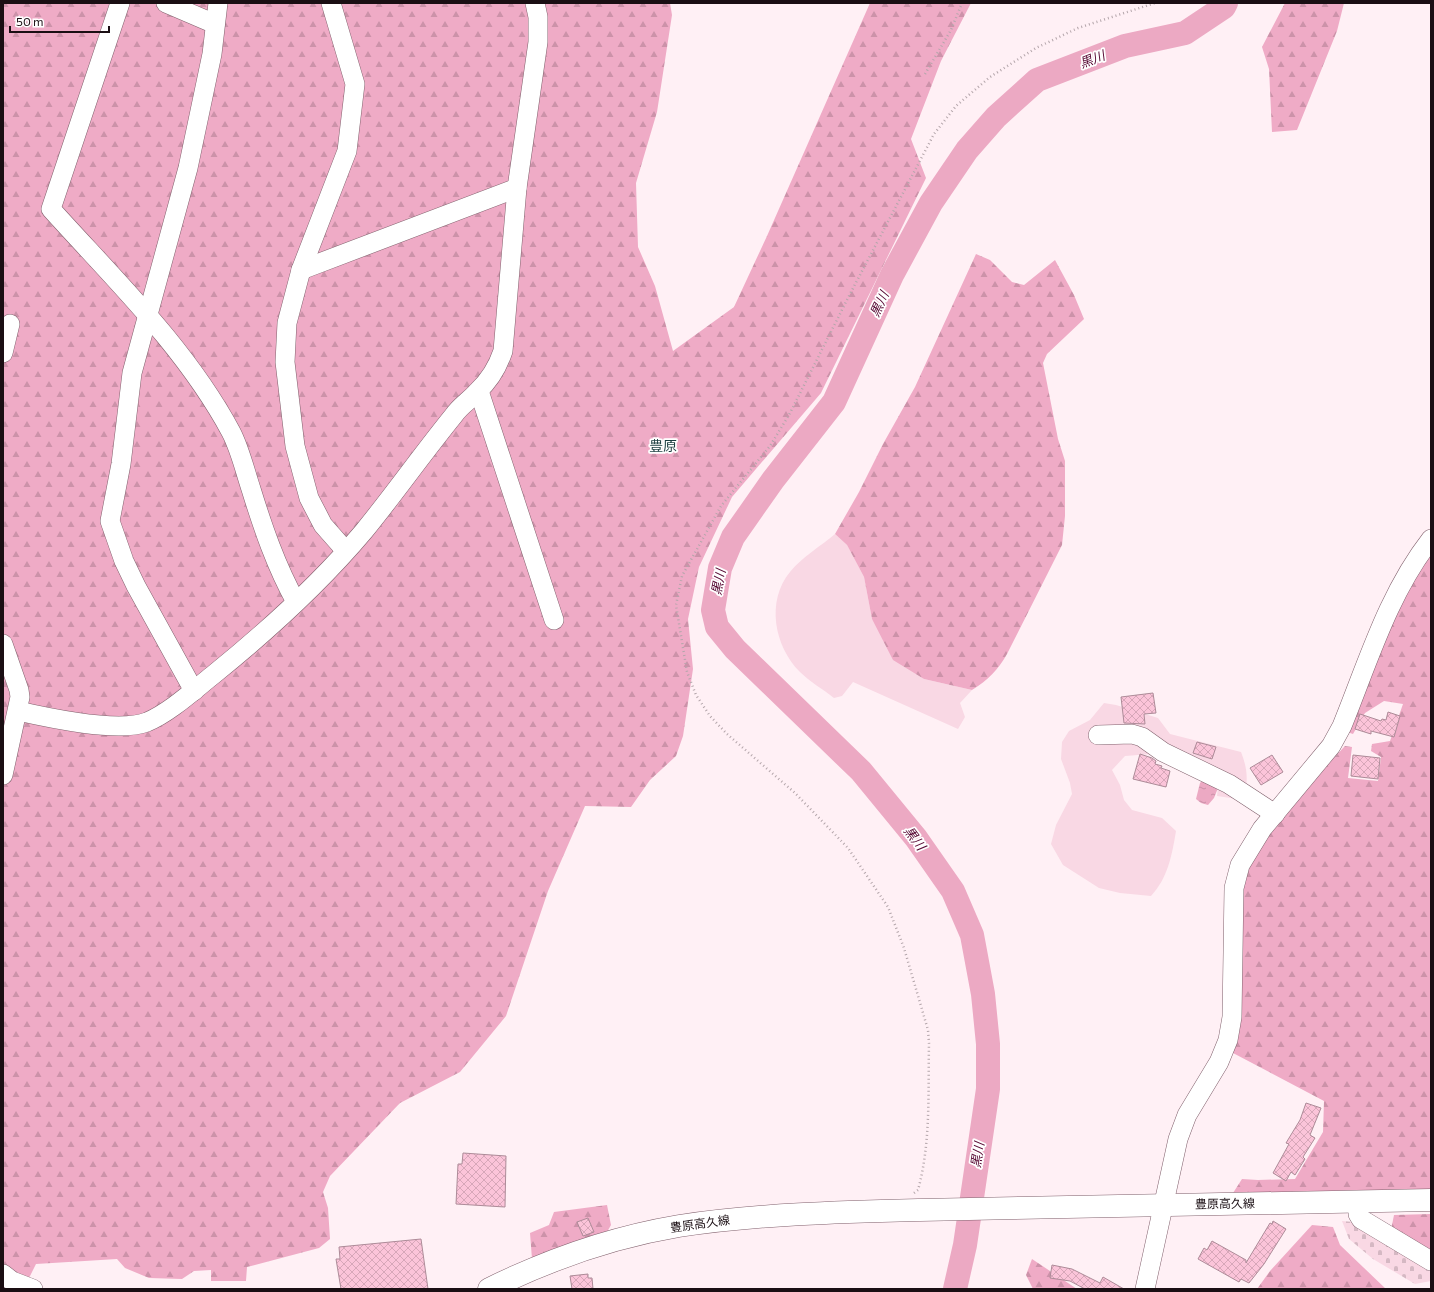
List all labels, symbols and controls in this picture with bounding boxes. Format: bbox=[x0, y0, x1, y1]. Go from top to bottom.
scale bar bbox=[10, 8, 109, 34]
text: 50 m bbox=[16, 14, 44, 28]
water label: 黒川 bbox=[1077, 46, 1109, 71]
water label: 黒川 bbox=[866, 287, 893, 319]
district label: 豊原 bbox=[649, 437, 677, 454]
water label: 黒川 bbox=[708, 566, 729, 596]
water label: 黒川 bbox=[901, 823, 930, 855]
water label: 黒川 bbox=[967, 1139, 987, 1169]
street label: 豊原高久線 bbox=[1195, 1195, 1255, 1211]
street label: 豊原高久線 bbox=[669, 1212, 731, 1234]

